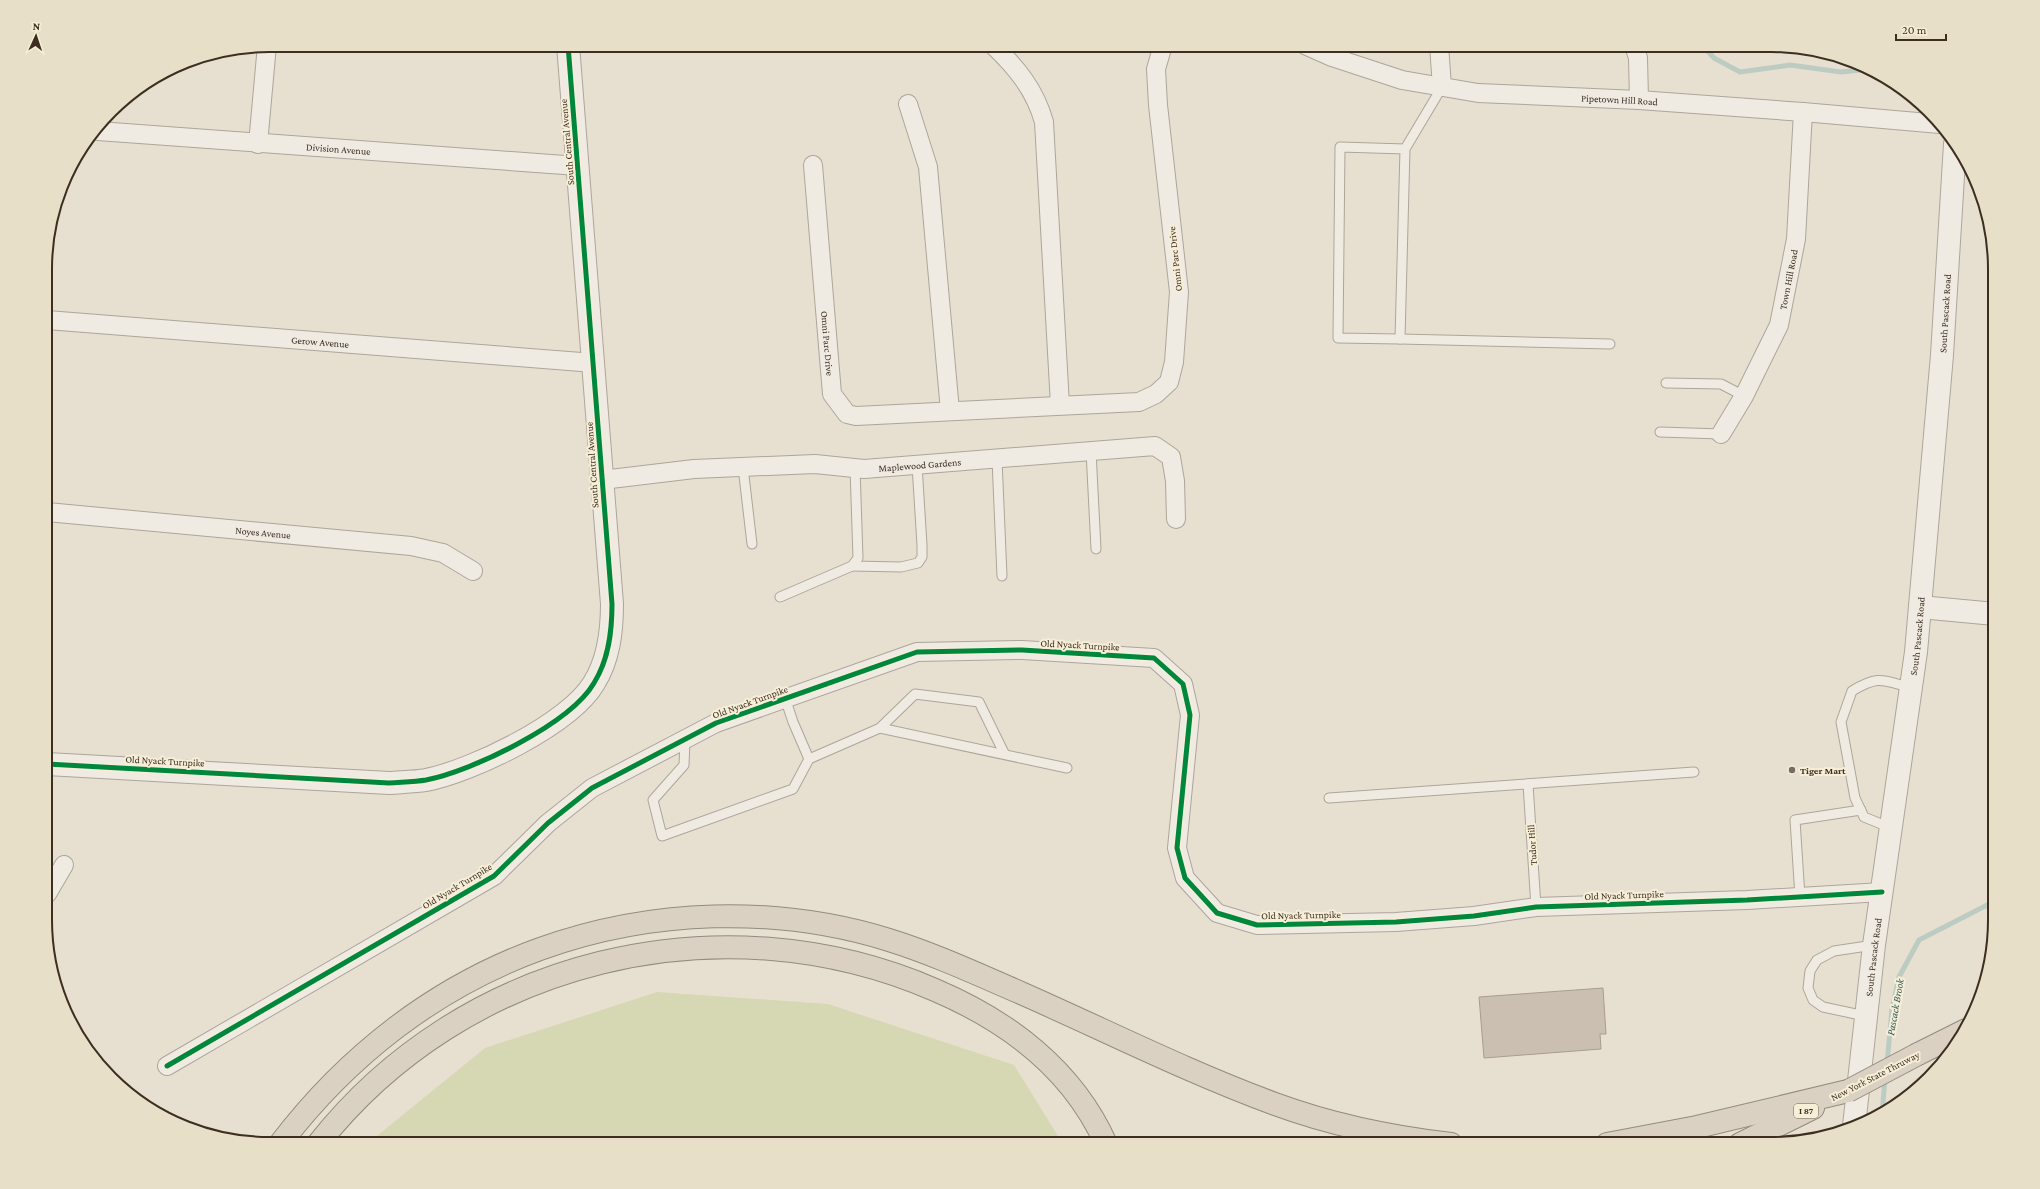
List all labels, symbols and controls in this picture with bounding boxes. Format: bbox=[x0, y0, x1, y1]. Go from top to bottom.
north arrow bbox=[16, 16, 56, 56]
scale bar bbox=[1896, 16, 1946, 42]
text: N bbox=[32, 20, 41, 32]
text: 20 m bbox=[1902, 23, 1927, 37]
street label: Pipetown Hill Road bbox=[1581, 92, 1659, 107]
street label: South Central Avenue bbox=[558, 98, 576, 186]
street label: Division Avenue bbox=[306, 141, 372, 156]
street label: Omni Parc Drive bbox=[1166, 225, 1184, 292]
street label: Town Hill Road bbox=[1777, 248, 1799, 311]
street label: South Pascack Road bbox=[1937, 273, 1953, 353]
street label: Omni Parc Drive bbox=[820, 310, 836, 377]
street label: Gerow Avenue bbox=[291, 334, 350, 349]
street label: South Central Avenue bbox=[583, 421, 600, 508]
street label: Maplewood Gardens bbox=[878, 456, 962, 473]
street label: Noyes Avenue bbox=[235, 524, 292, 540]
street label: South Pascack Road bbox=[1907, 596, 1926, 676]
street label: Old Nyack Turnpike bbox=[1040, 637, 1121, 653]
street label: Old Nyack Turnpike bbox=[711, 683, 790, 721]
street label: Old Nyack Turnpike bbox=[125, 753, 206, 769]
marker: Tiger Mart bbox=[1787, 765, 1797, 775]
place label: Tiger Mart bbox=[1800, 765, 1846, 776]
street label: Tudor Hill bbox=[1525, 824, 1539, 866]
street label: Old Nyack Turnpike bbox=[420, 861, 494, 911]
street label: Old Nyack Turnpike bbox=[1584, 888, 1664, 902]
street label: Old Nyack Turnpike bbox=[1261, 909, 1341, 921]
street label: South Pascack Road bbox=[1863, 916, 1883, 997]
water label: Pascack Brook bbox=[1884, 976, 1906, 1036]
street label: New York State Thruway bbox=[1829, 1049, 1922, 1103]
road number: I 87 bbox=[1794, 1104, 1818, 1118]

